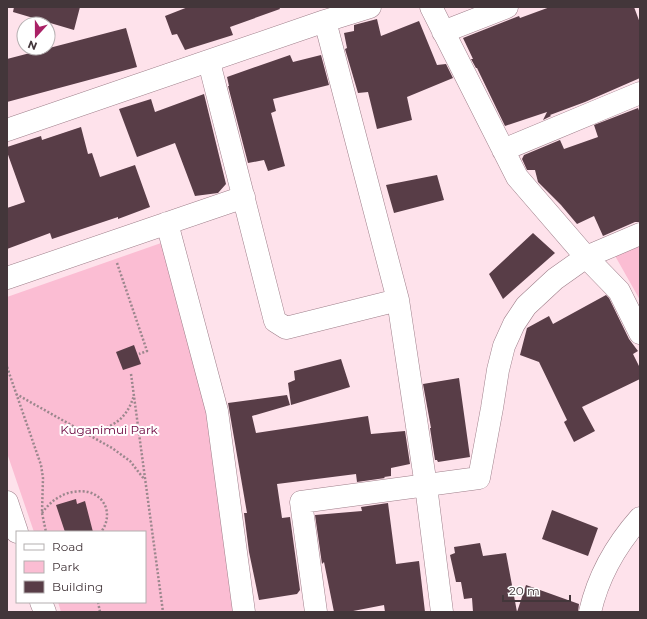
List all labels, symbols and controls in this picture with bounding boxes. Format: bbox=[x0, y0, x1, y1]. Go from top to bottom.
north arrow bbox=[16, 16, 56, 56]
text: N bbox=[26, 37, 39, 53]
park label: Kuganimui Park bbox=[60, 422, 159, 437]
legend bbox=[16, 531, 146, 603]
text: Road bbox=[52, 539, 83, 554]
text: Park bbox=[52, 559, 80, 574]
scale bar bbox=[503, 577, 570, 603]
text: Building bbox=[52, 579, 103, 594]
text: 20 m bbox=[509, 583, 540, 598]

